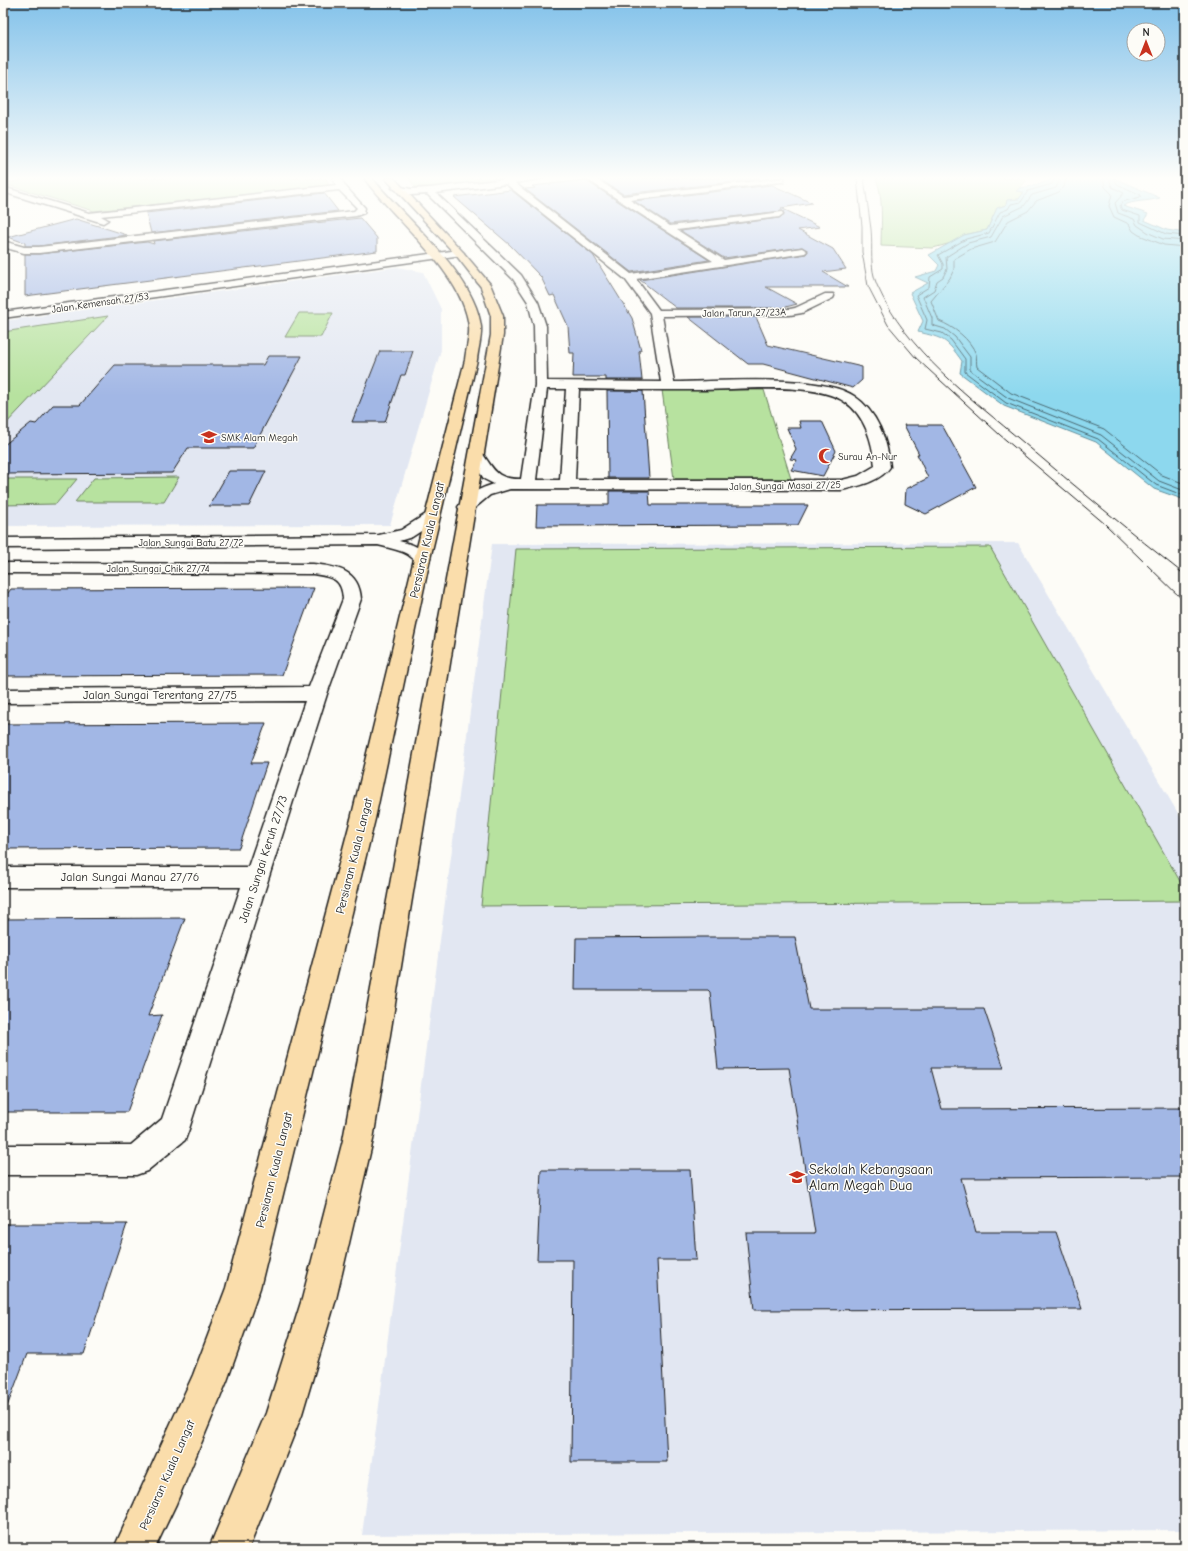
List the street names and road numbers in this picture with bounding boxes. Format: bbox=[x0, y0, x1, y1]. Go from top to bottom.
street label: Jalan Kemensah 27/53 bbox=[51, 290, 150, 316]
street label: Jalan Tarun 27/23A bbox=[702, 306, 786, 320]
street label: Jalan Sungai Masai 27/25 bbox=[729, 479, 841, 493]
street label: Persiaran Kuala Langat bbox=[407, 480, 447, 599]
street label: Jalan Sungai Batu 27/72 bbox=[138, 537, 244, 549]
street label: Jalan Sungai Chik 27/74 bbox=[106, 563, 210, 575]
street label: Jalan Sungai Terentang 27/75 bbox=[83, 688, 237, 702]
street label: Jalan Sungai Keruh 27/73 bbox=[236, 794, 290, 924]
street label: Persiaran Kuala Langat bbox=[333, 796, 375, 915]
street label: Jalan Sungai Manau 27/76 bbox=[61, 870, 199, 884]
street label: Persiaran Kuala Langat bbox=[253, 1110, 295, 1229]
street label: Persiaran Kuala Langat bbox=[136, 1417, 198, 1532]

